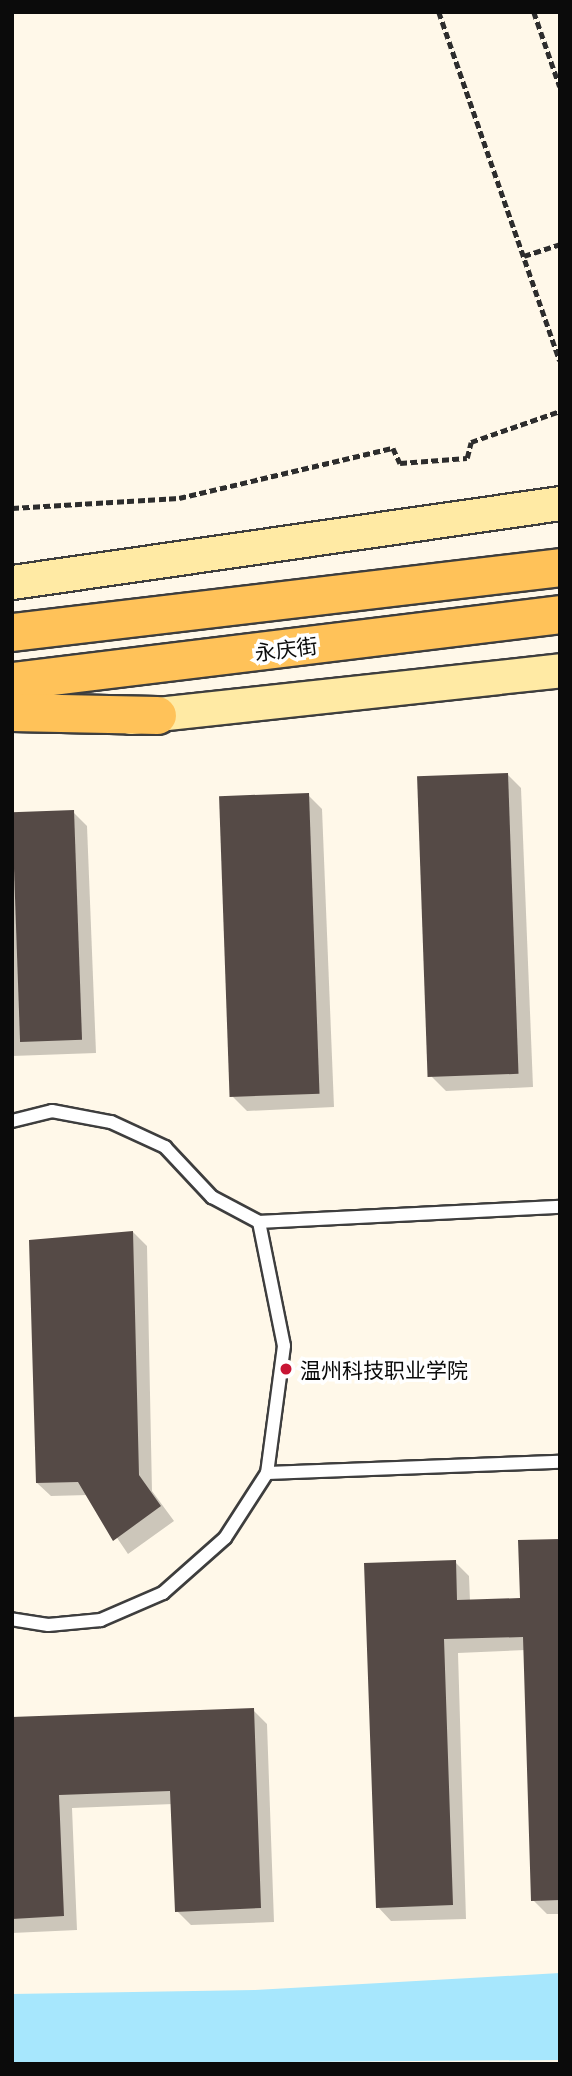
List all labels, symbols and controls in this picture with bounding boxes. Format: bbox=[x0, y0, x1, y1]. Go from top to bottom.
street label: 永庆街 bbox=[253, 632, 319, 664]
place label: 温州科技职业学院 bbox=[300, 1356, 468, 1382]
marker: 温州科技职业学院 bbox=[278, 1361, 294, 1377]

